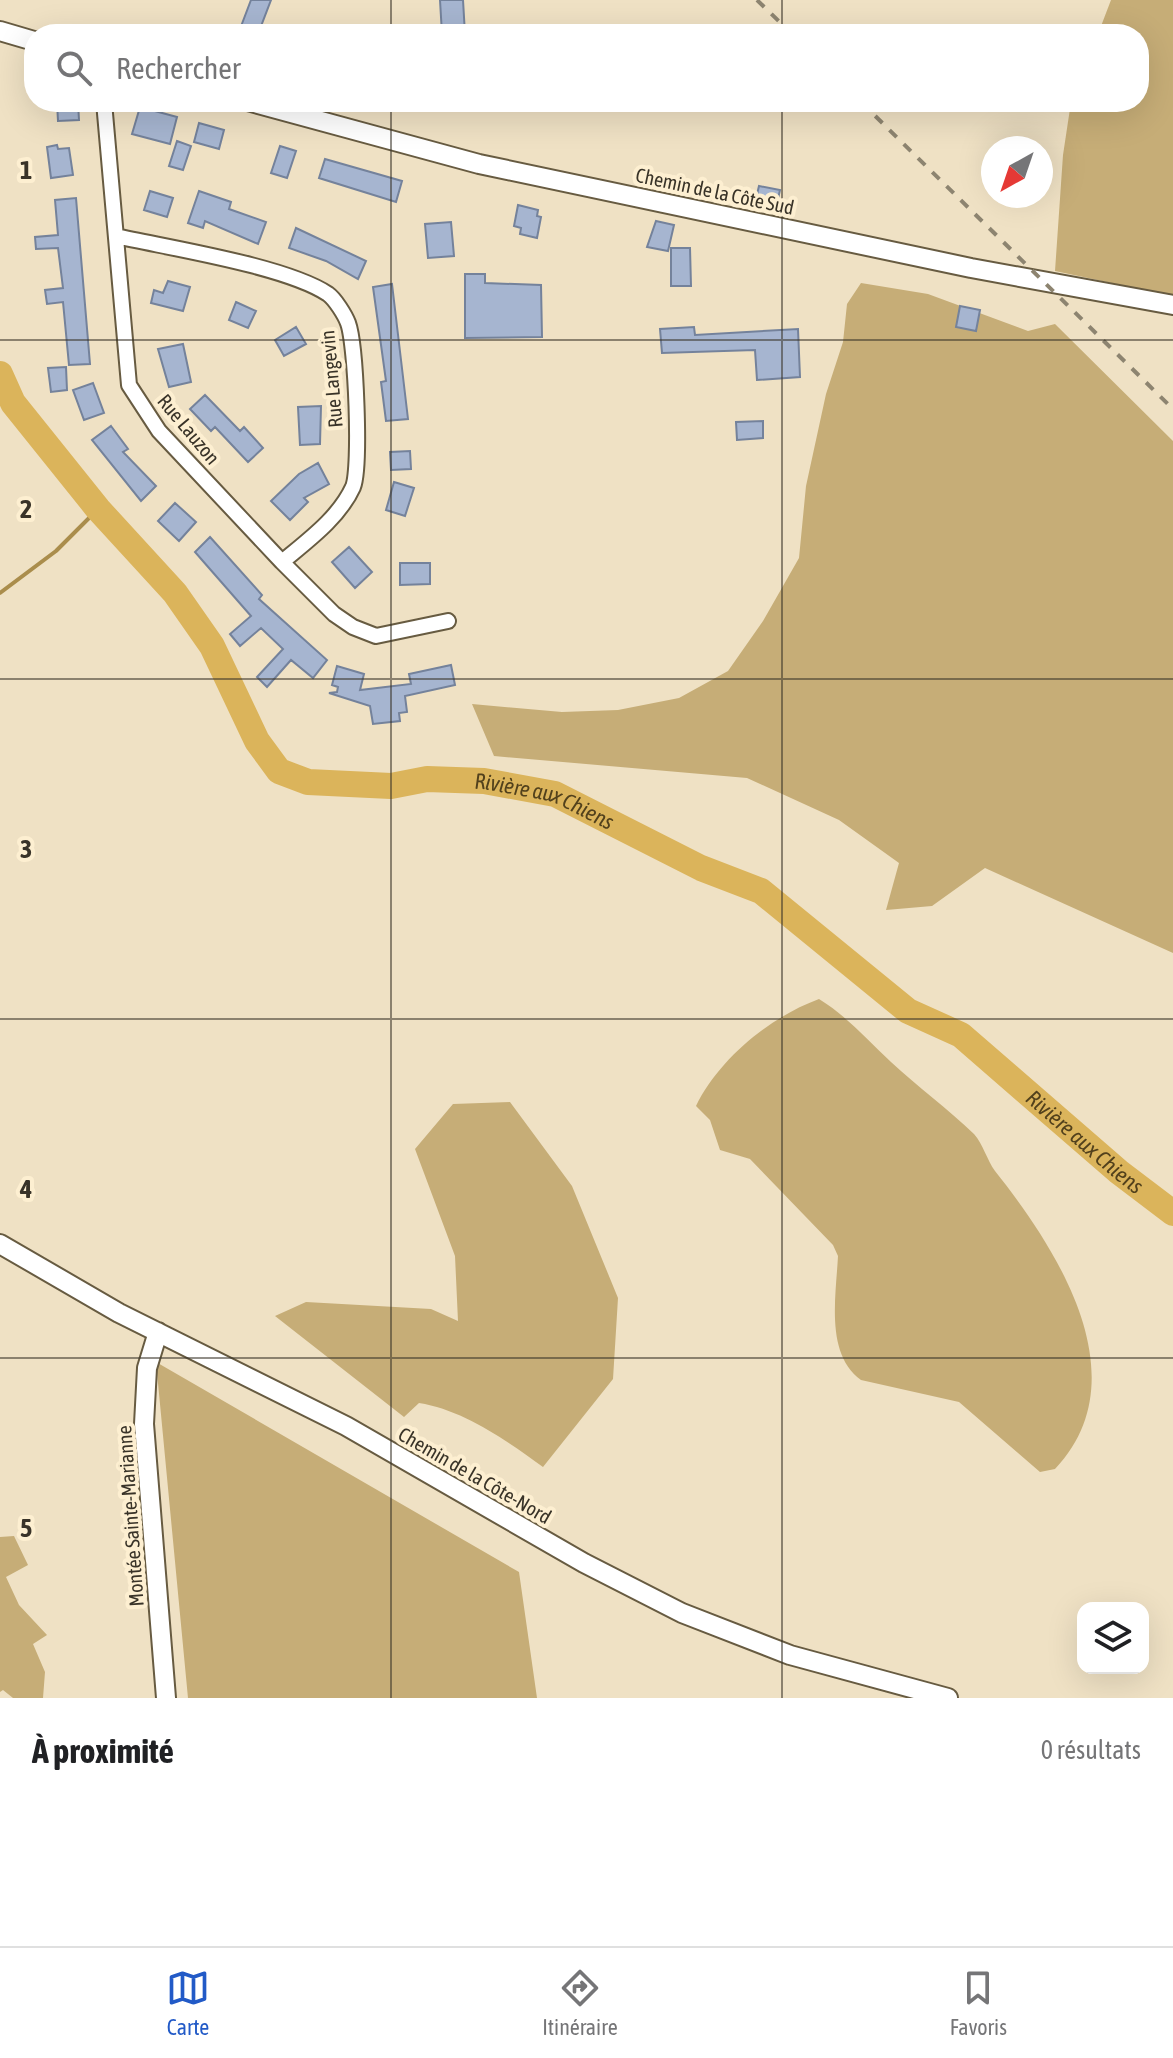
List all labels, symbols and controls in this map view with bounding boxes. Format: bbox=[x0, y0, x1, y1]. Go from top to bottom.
search box bbox=[24, 24, 1149, 112]
icon: search bbox=[52, 46, 96, 90]
text: Rechercher bbox=[116, 51, 241, 85]
north arrow bbox=[981, 136, 1053, 208]
text: 1 bbox=[20, 155, 32, 185]
street label: Chemin de la Côte Sud bbox=[634, 163, 796, 219]
street label: Rue Langevin bbox=[315, 329, 347, 429]
street label: Rue Lauzon bbox=[153, 389, 225, 469]
text: 2 bbox=[20, 494, 32, 524]
water label: Rivière aux Chiens bbox=[474, 768, 619, 835]
text: 3 bbox=[20, 834, 32, 864]
water label: Rivière aux Chiens bbox=[1021, 1085, 1149, 1199]
text: 4 bbox=[19, 1174, 32, 1204]
street label: Chemin de la Côte-Nord bbox=[395, 1422, 555, 1528]
street label: Montée Sainte-Marianne bbox=[112, 1425, 148, 1607]
text: 5 bbox=[20, 1513, 32, 1543]
map controls bbox=[1077, 1602, 1149, 1674]
button: layers bbox=[1077, 1602, 1149, 1674]
text: À proximité bbox=[32, 1731, 174, 1770]
text: 0 résultats bbox=[1041, 1735, 1141, 1765]
tab: Carte bbox=[166, 1966, 210, 2040]
tab: Itinéraire bbox=[542, 1966, 618, 2040]
tab: Favoris bbox=[950, 1966, 1007, 2040]

